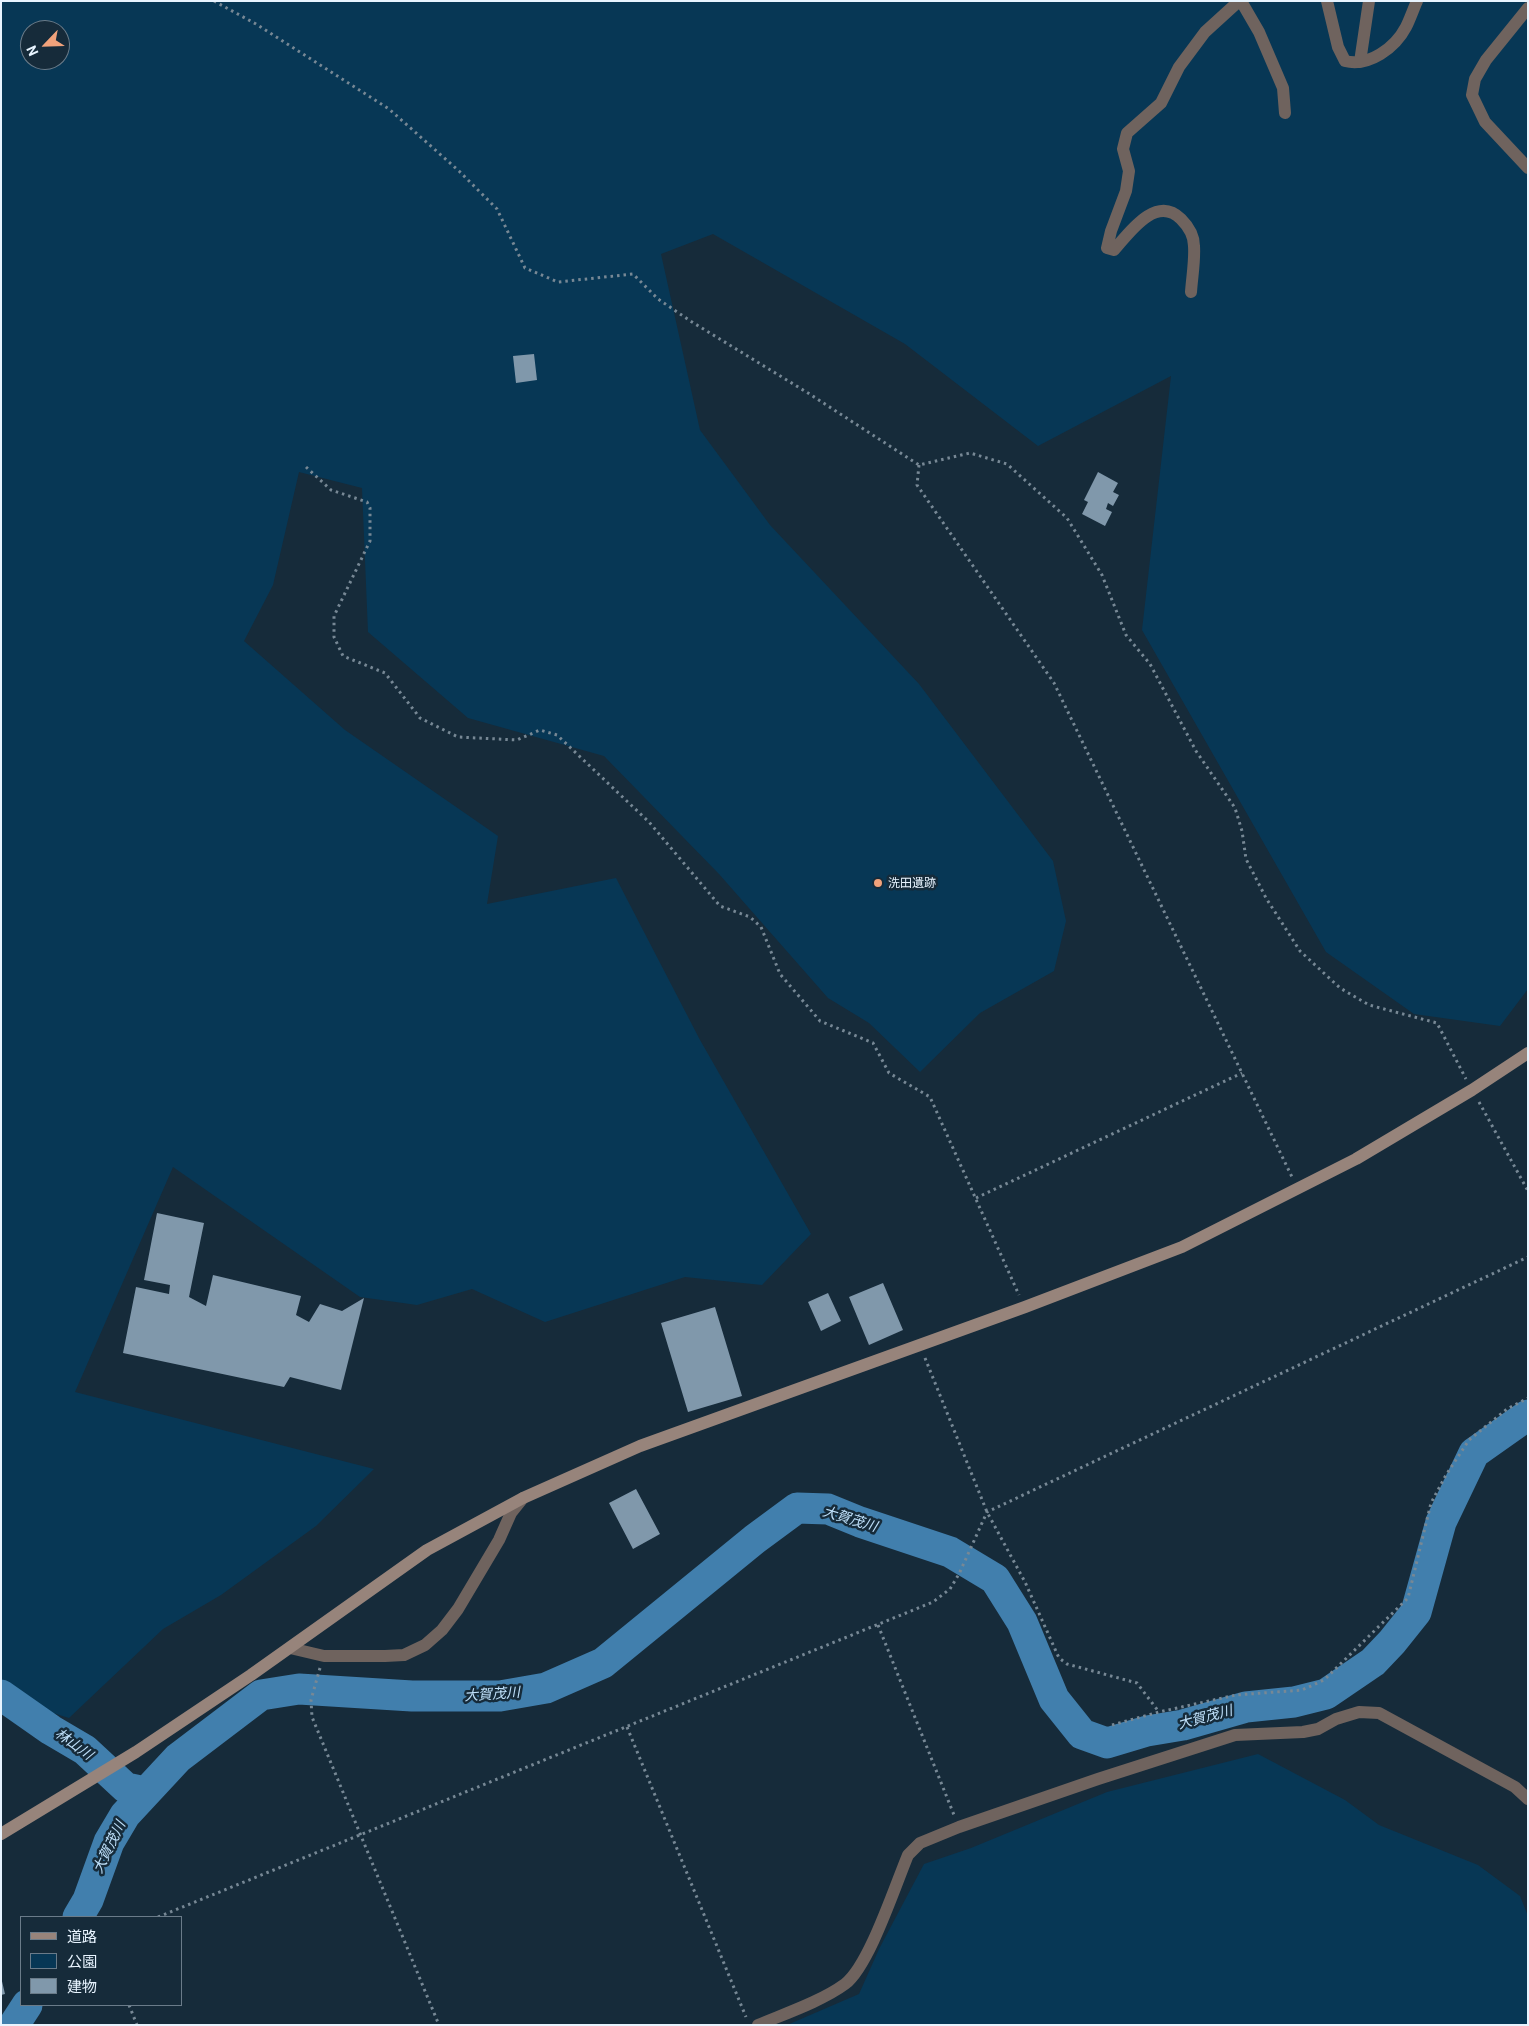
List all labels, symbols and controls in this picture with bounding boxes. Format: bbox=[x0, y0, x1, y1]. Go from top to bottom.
north arrow bbox=[20, 20, 70, 70]
text: N bbox=[22, 43, 41, 59]
place label: 洗田遺跡 bbox=[888, 876, 936, 890]
marker: 洗田遺跡 bbox=[872, 877, 884, 889]
water label: 大賀茂川 bbox=[821, 1503, 879, 1535]
water label: 大賀茂川 bbox=[463, 1684, 521, 1704]
water label: 大賀茂川 bbox=[1176, 1702, 1234, 1732]
water label: 林山川 bbox=[52, 1725, 96, 1763]
water label: 大賀茂川 bbox=[89, 1818, 129, 1876]
legend bbox=[20, 1916, 182, 2006]
text: 道路 bbox=[67, 1927, 97, 1945]
text: 公園 bbox=[67, 1952, 97, 1970]
text: 建物 bbox=[67, 1977, 97, 1995]

